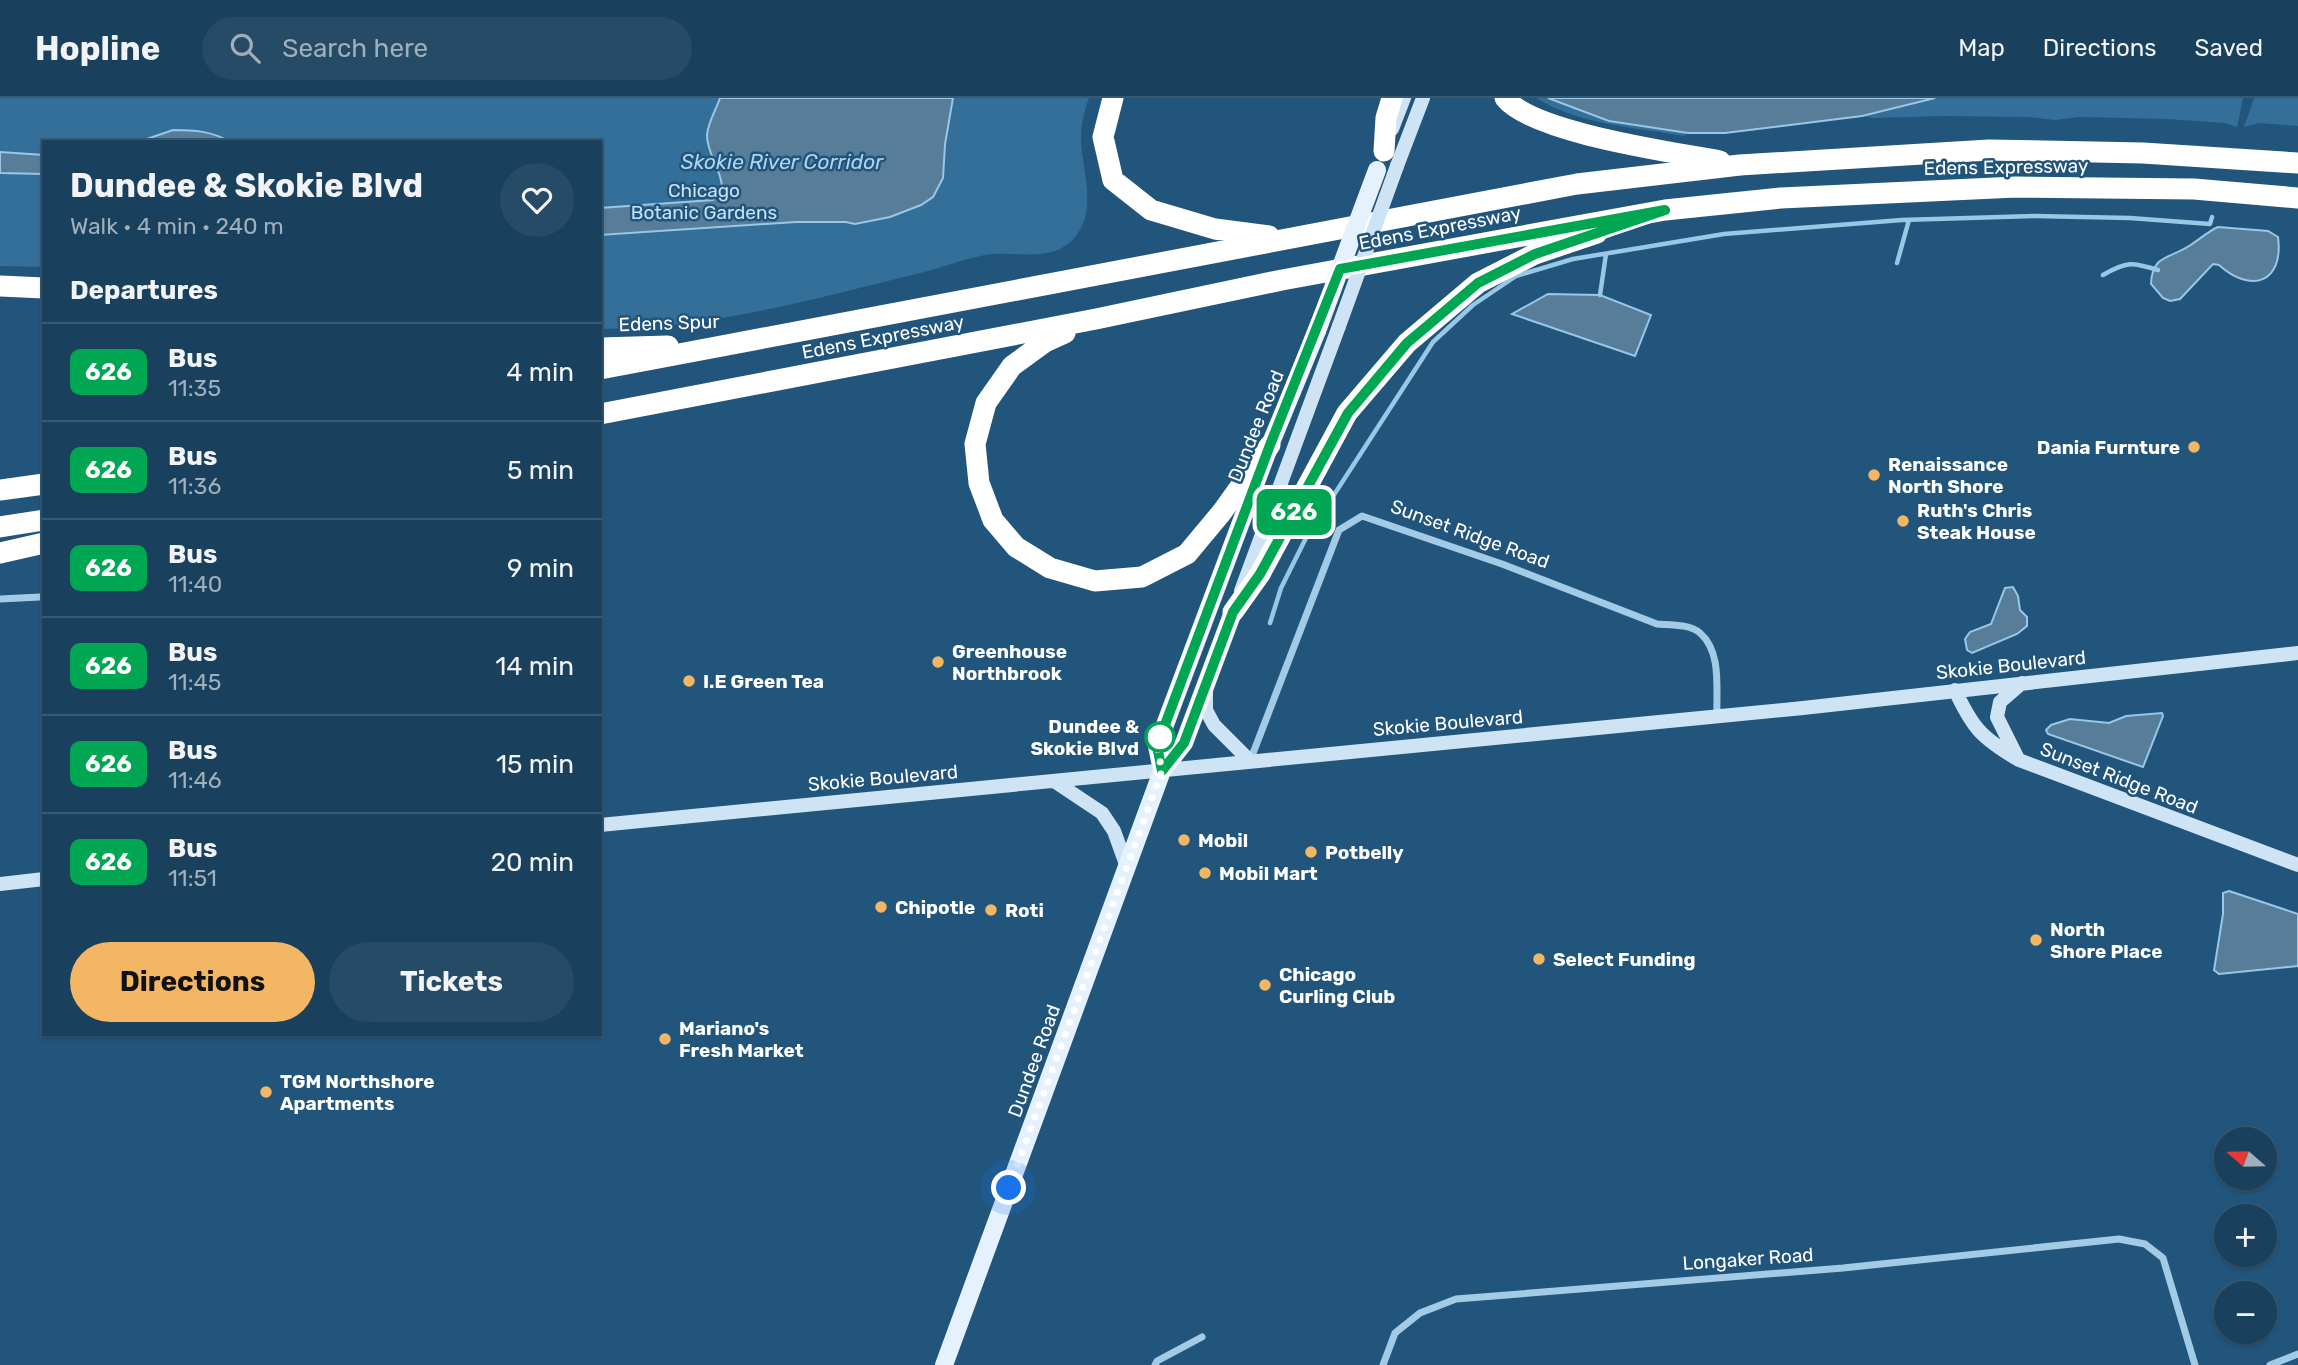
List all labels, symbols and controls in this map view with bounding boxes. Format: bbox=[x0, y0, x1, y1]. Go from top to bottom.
search box bbox=[202, 17, 692, 80]
text: Hopline bbox=[35, 29, 160, 68]
icon: search bbox=[226, 29, 264, 67]
text: Search here bbox=[282, 33, 428, 64]
text: Map bbox=[1958, 34, 2005, 62]
text: Directions bbox=[2043, 34, 2156, 62]
text: Saved bbox=[2194, 34, 2263, 62]
water label: Skokie River Corridor bbox=[681, 149, 884, 174]
street label: Edens Expressway bbox=[1923, 154, 2089, 180]
button: heart bbox=[500, 163, 574, 237]
text: Dundee & Skokie Blvd bbox=[70, 166, 423, 205]
park label: Chicago Botanic Gardens bbox=[631, 179, 777, 224]
street label: Edens Expressway bbox=[1357, 201, 1523, 255]
text: Walk · 4 min · 240 m bbox=[70, 212, 284, 240]
text: Departures bbox=[70, 275, 218, 306]
street label: Edens Spur bbox=[618, 310, 721, 336]
street label: Edens Expressway bbox=[800, 310, 966, 364]
text: Bus bbox=[168, 343, 217, 374]
text: 4 min bbox=[506, 357, 574, 388]
text: 626 bbox=[85, 358, 132, 386]
street label: Dundee Road bbox=[1223, 367, 1289, 485]
text: 11:35 bbox=[168, 374, 221, 402]
place label: Dania Furnture bbox=[2037, 436, 2180, 459]
marker: Dania Furnture bbox=[2186, 439, 2202, 455]
text: Bus bbox=[168, 441, 217, 472]
place label: Renaissance North Shore bbox=[1888, 453, 2008, 498]
text: 5 min bbox=[507, 455, 574, 486]
text: 626 bbox=[85, 456, 132, 484]
marker: Renaissance North Shore bbox=[1866, 467, 1882, 483]
text: 11:36 bbox=[168, 472, 221, 500]
line badge: 626 bbox=[1254, 489, 1334, 535]
street label: Sunset Ridge Road bbox=[1388, 495, 1552, 573]
text: 626 bbox=[1271, 498, 1317, 526]
place label: Ruth's Chris Steak House bbox=[1917, 499, 2036, 544]
marker: Ruth's Chris Steak House bbox=[1895, 513, 1911, 529]
text: Bus bbox=[168, 539, 217, 570]
text: 9 min bbox=[507, 553, 574, 584]
text: 626 bbox=[85, 554, 132, 582]
text: 11:40 bbox=[168, 570, 222, 598]
text: Bus bbox=[168, 637, 217, 668]
place label: Greenhouse Northbrook bbox=[952, 640, 1067, 685]
street label: Skokie Boulevard bbox=[1935, 646, 2087, 684]
text: 14 min bbox=[495, 651, 574, 682]
text: 626 bbox=[85, 652, 132, 680]
marker: Greenhouse Northbrook bbox=[930, 654, 946, 670]
text: 11:45 bbox=[168, 668, 222, 696]
place label: I.E Green Tea bbox=[703, 670, 824, 693]
marker: I.E Green Tea bbox=[681, 673, 697, 689]
street label: Skokie Boulevard bbox=[1372, 705, 1524, 741]
place label: Dundee & Skokie Blvd bbox=[1030, 715, 1139, 760]
marker: Dundee & Skokie Blvd bbox=[1145, 722, 1175, 752]
text: Bus bbox=[168, 735, 217, 766]
street label: Sunset Ridge Road bbox=[2037, 737, 2201, 819]
text: 15 min bbox=[496, 749, 574, 780]
text: 626 bbox=[85, 750, 132, 778]
street label: Skokie Boulevard bbox=[807, 760, 959, 796]
text: 11:46 bbox=[168, 766, 222, 794]
place label: Mobil bbox=[1198, 829, 1248, 852]
marker: Mobil bbox=[1176, 832, 1192, 848]
text: Bus bbox=[168, 833, 217, 864]
place label: Potbelly bbox=[1325, 841, 1404, 864]
marker: Potbelly bbox=[1303, 844, 1319, 860]
text: 20 min bbox=[491, 847, 574, 878]
text: 626 bbox=[85, 848, 132, 876]
place label: Mobil Mart bbox=[1219, 862, 1318, 885]
text: 11:51 bbox=[168, 864, 217, 892]
marker: Mobil Mart bbox=[1197, 865, 1213, 881]
place label: Chipotle bbox=[895, 896, 975, 919]
marker: Chipotle bbox=[873, 899, 889, 915]
place label: Roti bbox=[1005, 899, 1044, 922]
marker: Roti bbox=[983, 902, 999, 918]
place label: North Shore Place bbox=[2050, 918, 2162, 963]
marker: North Shore Place bbox=[2028, 932, 2044, 948]
button: Directions bbox=[70, 942, 315, 1022]
button: Tickets bbox=[329, 942, 574, 1022]
place label: Select Funding bbox=[1553, 948, 1695, 971]
marker: Select Funding bbox=[1531, 951, 1547, 967]
place label: Chicago Curling Club bbox=[1279, 963, 1395, 1008]
marker: Chicago Curling Club bbox=[1257, 977, 1273, 993]
street label: Dundee Road bbox=[1003, 1001, 1065, 1121]
place label: Mariano's Fresh Market bbox=[679, 1017, 804, 1062]
marker: Mariano's Fresh Market bbox=[657, 1031, 673, 1047]
place label: TGM Northshore Apartments bbox=[280, 1070, 435, 1115]
marker: TGM Northshore Apartments bbox=[258, 1084, 274, 1100]
north arrow bbox=[2214, 1127, 2277, 1190]
map controls bbox=[2214, 1127, 2277, 1344]
your location bbox=[991, 1170, 1026, 1205]
button: + bbox=[2214, 1204, 2277, 1267]
street label: Longaker Road bbox=[1682, 1243, 1814, 1275]
button: − bbox=[2214, 1281, 2277, 1344]

